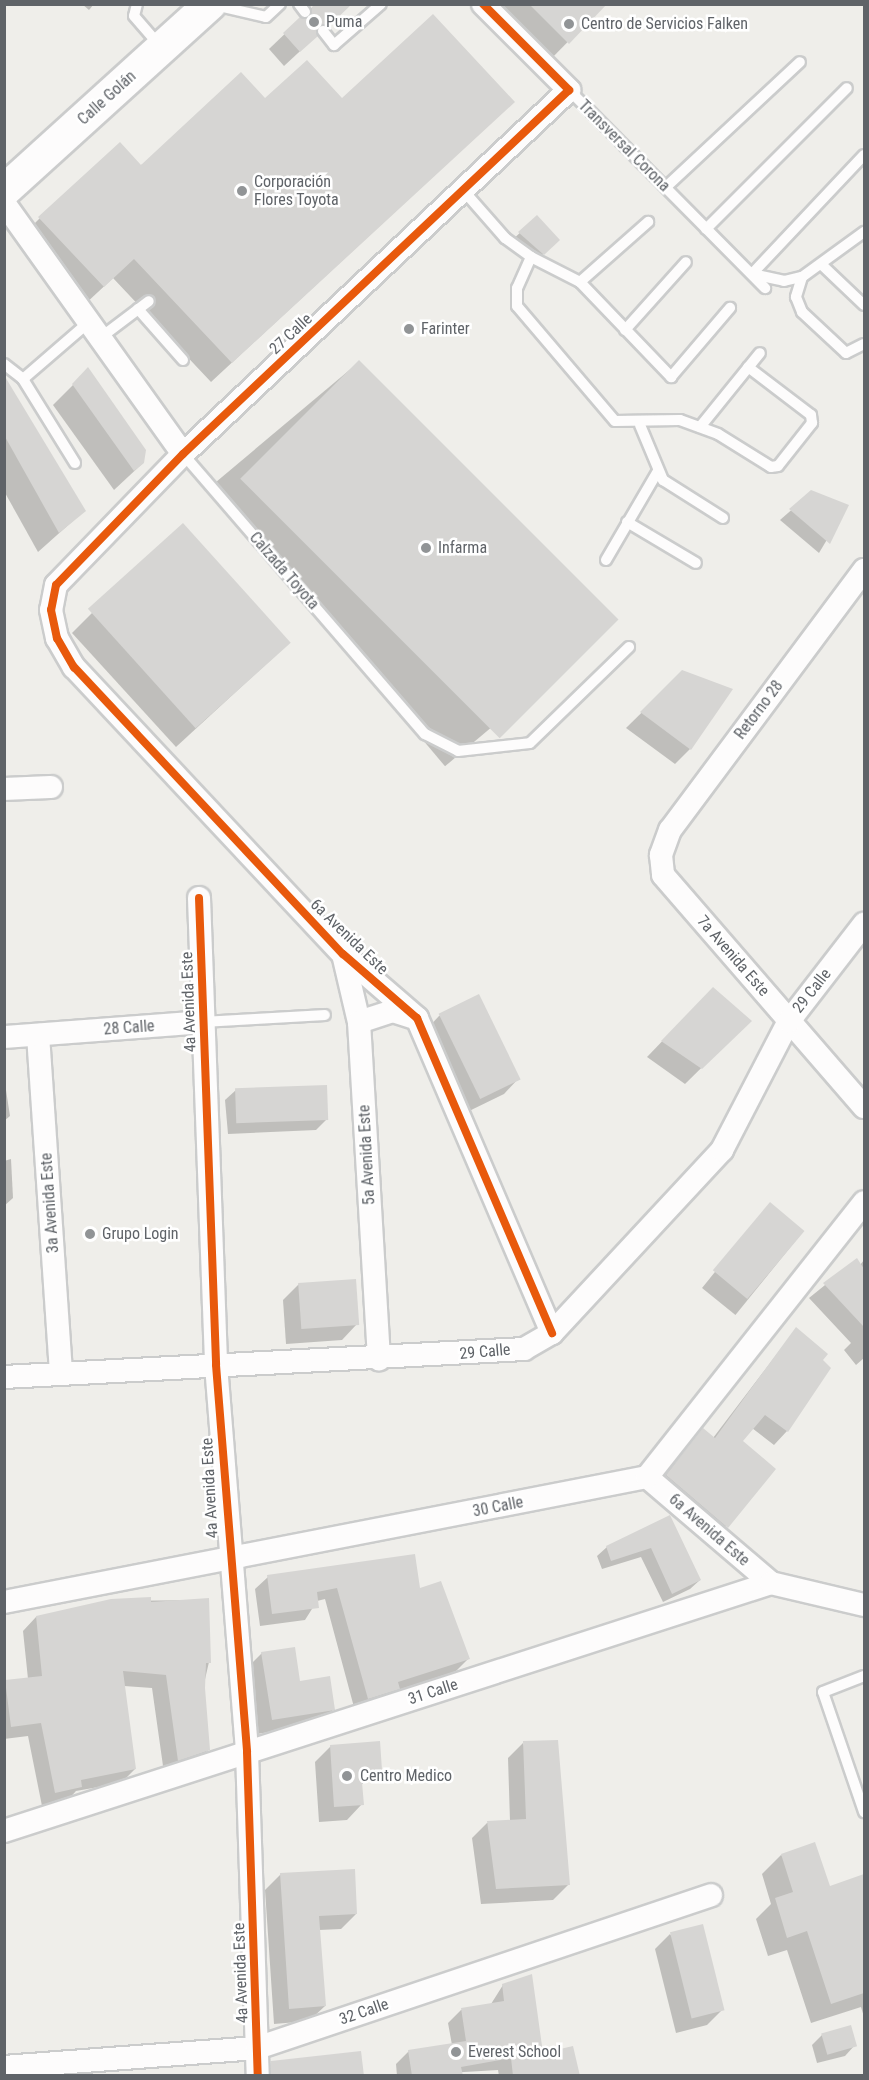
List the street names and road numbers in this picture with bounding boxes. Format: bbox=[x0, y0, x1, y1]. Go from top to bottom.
street label: Calle Golán bbox=[74, 67, 140, 129]
street label: Transversal Corona bbox=[574, 96, 674, 196]
street label: 27 Calle bbox=[266, 310, 316, 358]
street label: Calzada Toyota bbox=[245, 528, 323, 614]
street label: Retorno 28 bbox=[731, 677, 787, 743]
street label: 6a Avenida Este bbox=[306, 895, 392, 979]
street label: 7a Avenida Este bbox=[693, 912, 773, 1000]
street label: 4a Avenida Este bbox=[178, 951, 200, 1053]
street label: 29 Calle bbox=[789, 965, 835, 1017]
street label: 28 Calle bbox=[103, 1017, 155, 1039]
street label: 5a Avenida Este bbox=[355, 1104, 379, 1206]
street label: 3a Avenida Este bbox=[37, 1152, 63, 1254]
street label: 29 Calle bbox=[459, 1340, 511, 1364]
street label: 4a Avenida Este bbox=[198, 1437, 222, 1539]
street label: 6a Avenida Este bbox=[665, 1490, 753, 1570]
street label: 30 Calle bbox=[471, 1493, 525, 1521]
street label: 31 Calle bbox=[406, 1675, 460, 1709]
street label: 4a Avenida Este bbox=[230, 1922, 252, 2024]
street label: 32 Calle bbox=[337, 1995, 391, 2029]

